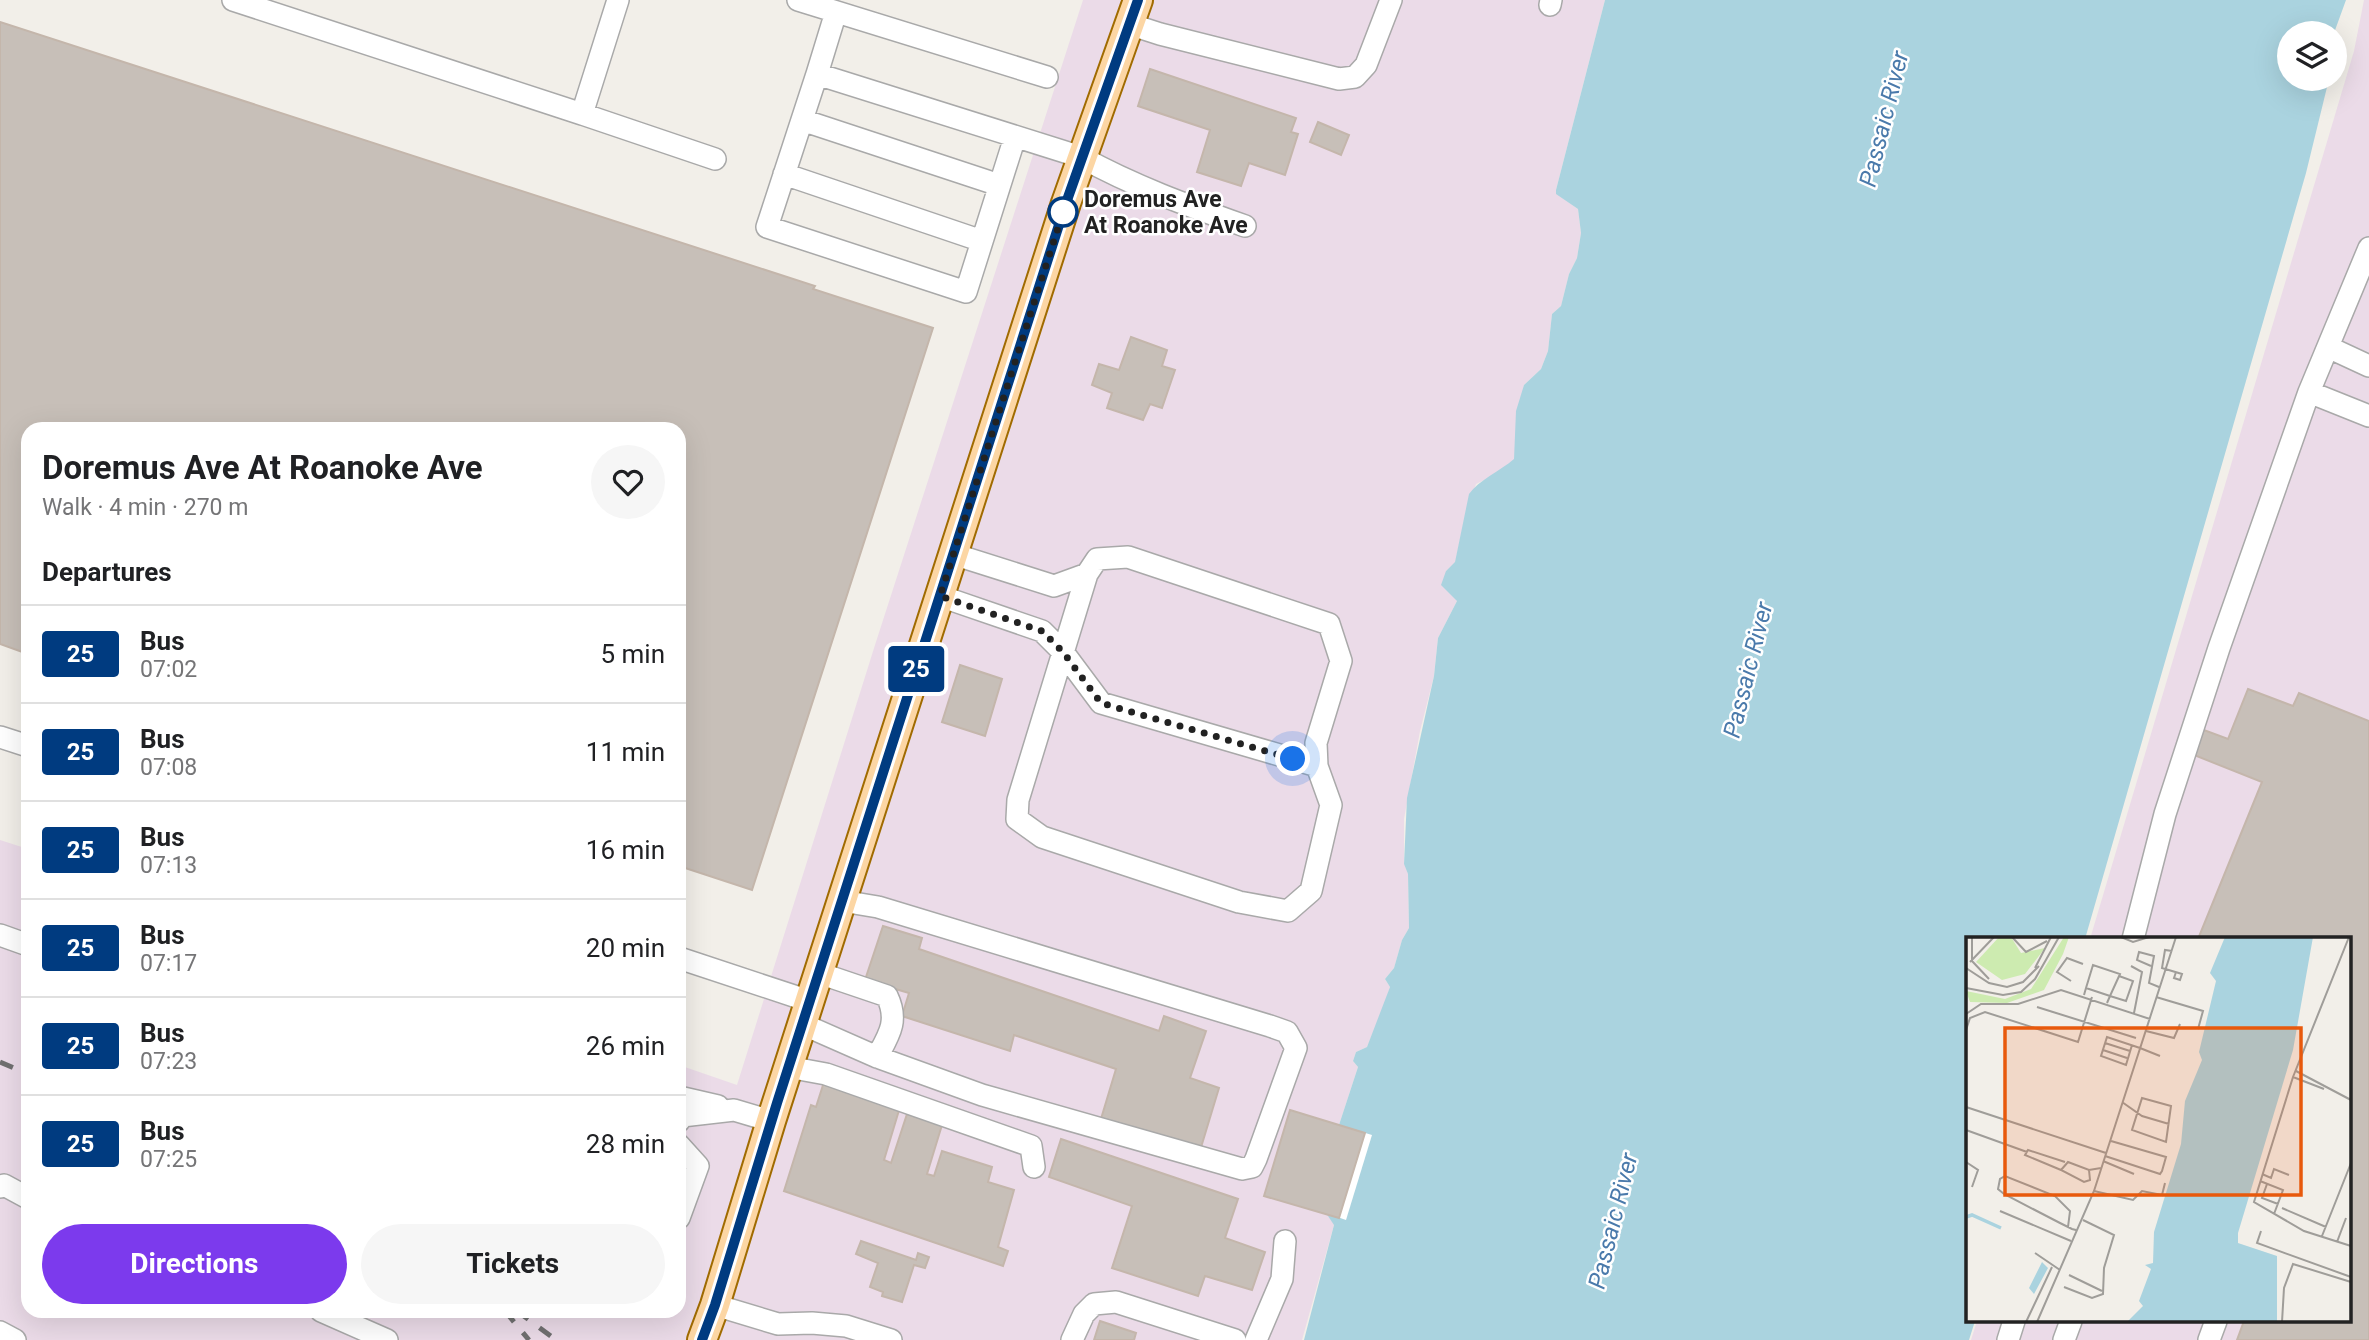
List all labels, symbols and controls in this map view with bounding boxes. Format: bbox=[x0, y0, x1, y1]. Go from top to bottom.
map controls bbox=[2277, 21, 2347, 91]
button: layers bbox=[2277, 21, 2347, 91]
water label: Passaic River bbox=[1854, 47, 1915, 190]
place label: Doremus Ave At Roanoke Ave bbox=[1084, 186, 1248, 239]
marker: Doremus Ave At Roanoke Ave bbox=[1048, 197, 1078, 227]
button: heart bbox=[591, 445, 665, 519]
text: Doremus Ave At Roanoke Ave bbox=[42, 448, 483, 487]
text: Walk · 4 min · 270 m bbox=[42, 494, 248, 521]
text: Departures bbox=[42, 557, 172, 587]
water label: Passaic River bbox=[1718, 598, 1779, 741]
text: Bus bbox=[140, 626, 185, 656]
text: 5 min bbox=[600, 639, 665, 669]
text: 25 bbox=[67, 640, 94, 668]
line badge: 25 bbox=[884, 646, 948, 692]
text: 25 bbox=[902, 655, 930, 683]
text: 07:02 bbox=[140, 656, 197, 683]
text: Bus bbox=[140, 724, 185, 754]
text: 11 min bbox=[586, 737, 665, 767]
text: 25 bbox=[67, 738, 94, 766]
your location bbox=[1275, 741, 1310, 776]
text: 07:08 bbox=[140, 754, 197, 781]
text: Bus bbox=[140, 822, 185, 852]
text: 16 min bbox=[586, 835, 665, 865]
text: 25 bbox=[67, 836, 94, 864]
text: 07:13 bbox=[140, 852, 197, 879]
text: Bus bbox=[140, 920, 185, 950]
text: 20 min bbox=[586, 933, 665, 963]
text: 25 bbox=[67, 934, 94, 962]
inset map bbox=[1966, 937, 2352, 1322]
text: 07:17 bbox=[140, 950, 197, 977]
text: Bus bbox=[140, 1018, 185, 1048]
text: 26 min bbox=[586, 1031, 665, 1061]
text: 25 bbox=[67, 1032, 94, 1060]
text: 07:23 bbox=[140, 1048, 197, 1075]
text: Bus bbox=[140, 1116, 185, 1146]
text: 28 min bbox=[586, 1129, 665, 1159]
text: 25 bbox=[67, 1130, 94, 1158]
text: 07:25 bbox=[140, 1146, 197, 1173]
water label: Passaic River bbox=[1583, 1149, 1644, 1292]
button: Directions bbox=[42, 1224, 347, 1304]
button: Tickets bbox=[361, 1224, 665, 1304]

